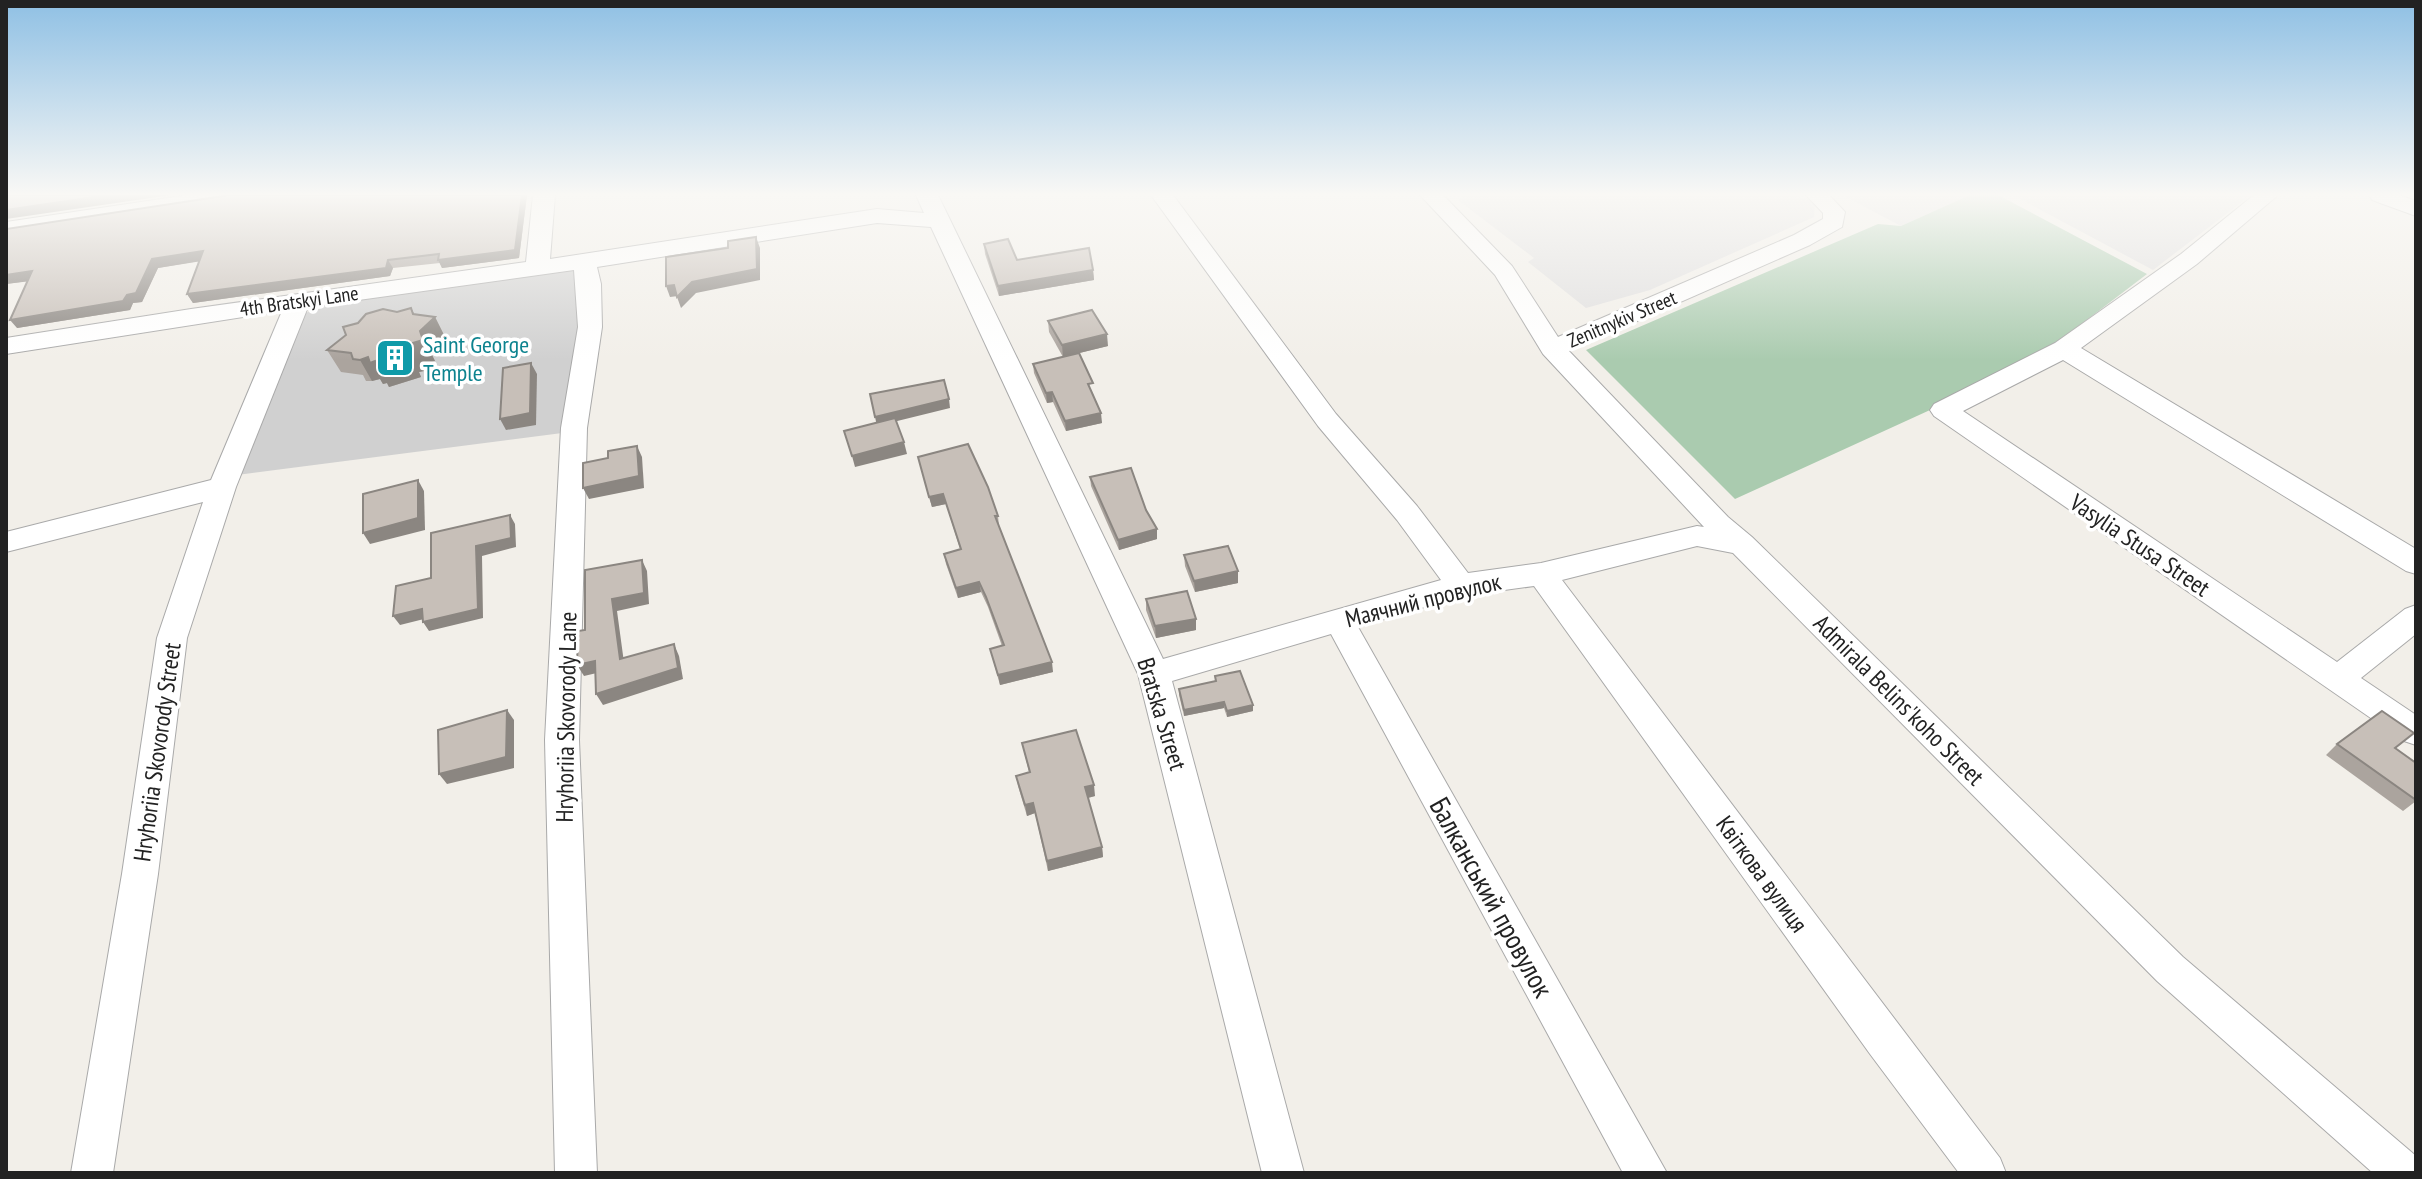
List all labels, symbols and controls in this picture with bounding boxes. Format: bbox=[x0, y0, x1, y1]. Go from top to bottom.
street label: 4th Bratskyi Lane bbox=[238, 280, 360, 322]
street label: Zenitnykiv Street bbox=[1563, 284, 1681, 354]
place label: Saint George Temple bbox=[423, 329, 529, 388]
building icon: Saint George Temple bbox=[374, 337, 416, 379]
street label: Vasylia Stusa Street bbox=[2063, 486, 2216, 603]
street label: Маячний провулок bbox=[1342, 566, 1505, 634]
street label: Admirala Belins'koho Street bbox=[1807, 608, 1991, 792]
street label: Hryhoriia Skovorody Lane bbox=[549, 611, 583, 823]
street label: Hryhoriia Skovorody Street bbox=[126, 640, 188, 863]
street label: Bratska Street bbox=[1130, 654, 1194, 774]
street label: Балканський провулок bbox=[1422, 790, 1562, 1004]
street label: Квіткова вулиця bbox=[1709, 810, 1815, 938]

